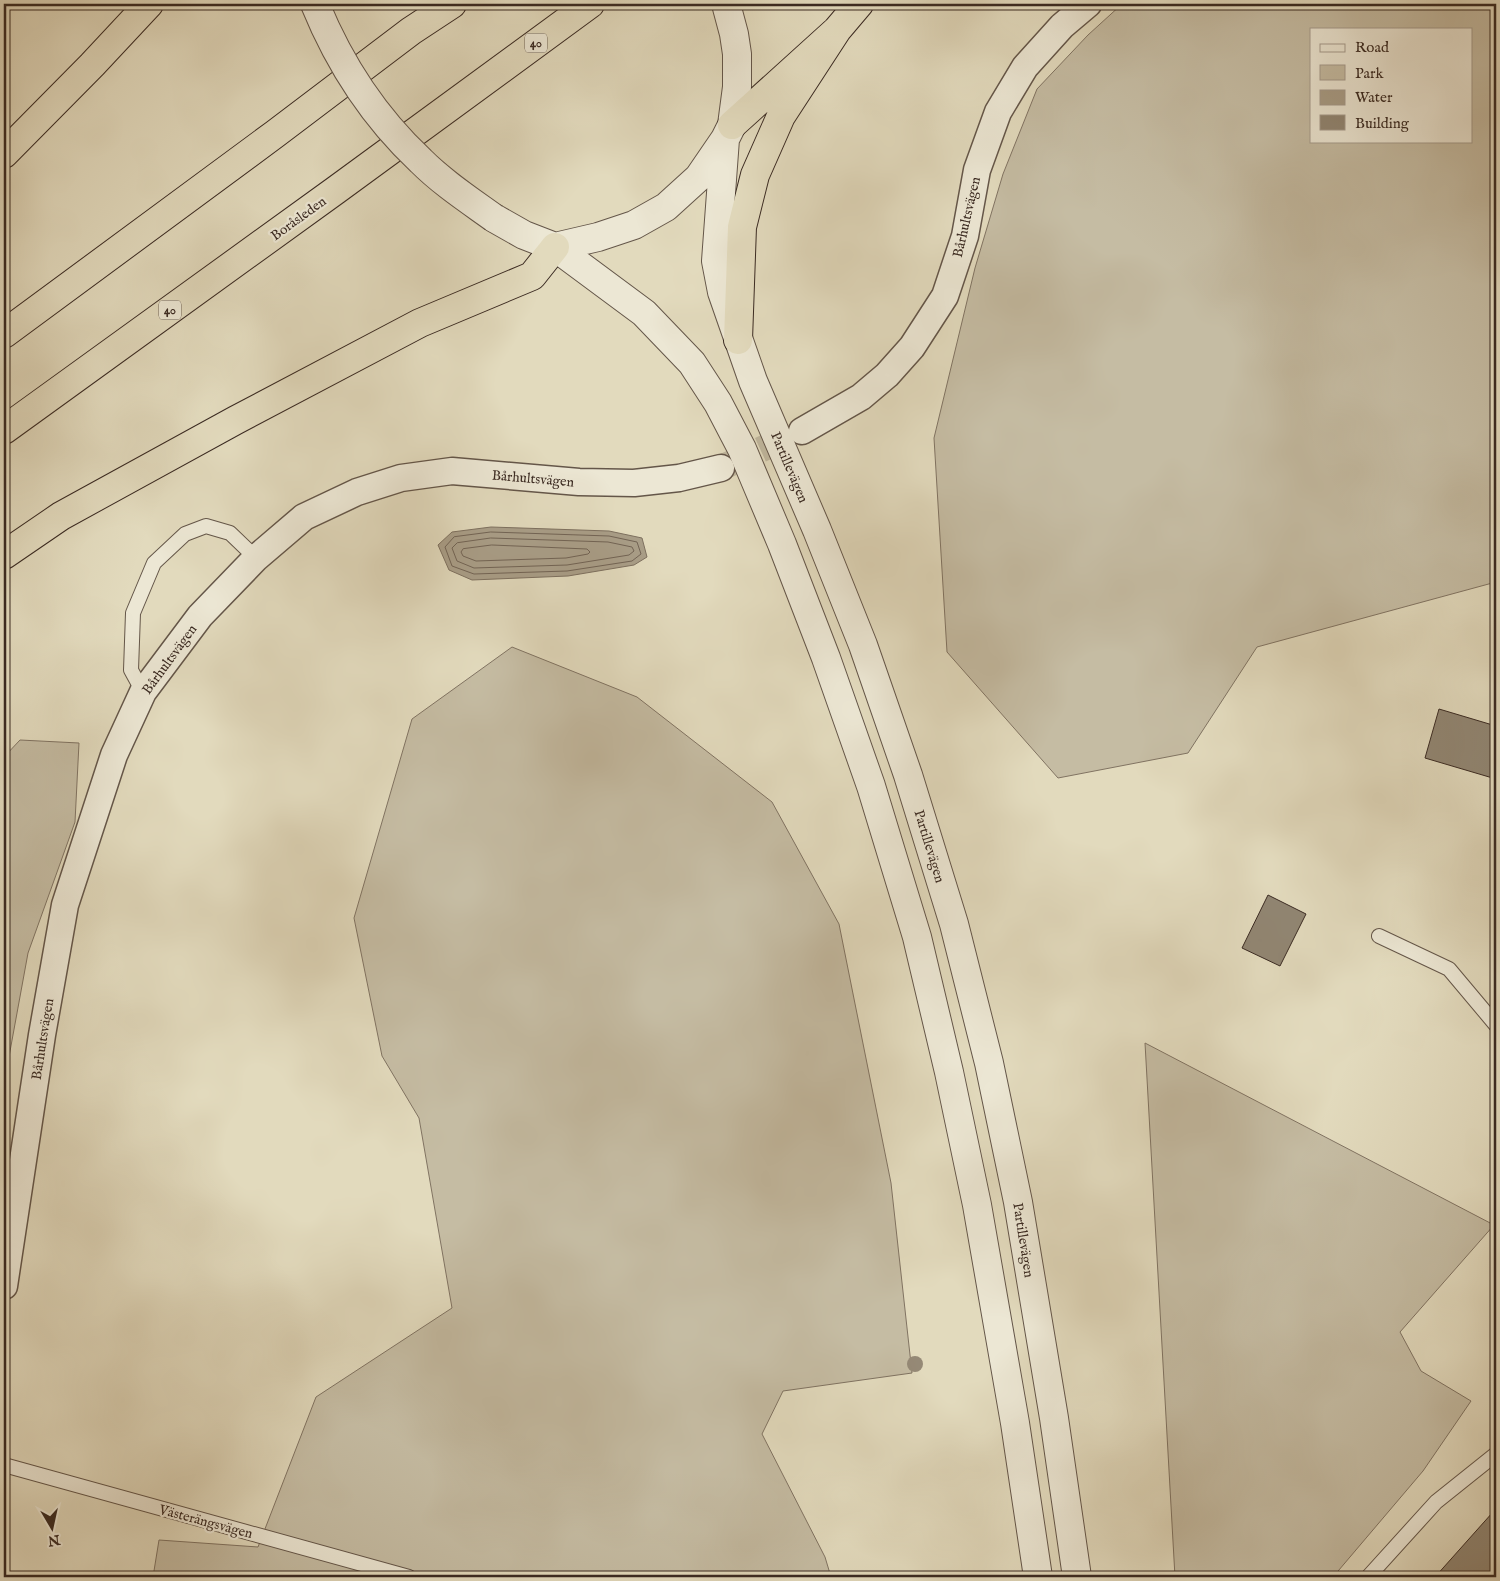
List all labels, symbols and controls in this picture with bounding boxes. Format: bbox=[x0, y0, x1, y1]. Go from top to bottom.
legend bbox=[1310, 28, 1472, 142]
road number: 40 bbox=[525, 34, 547, 52]
text: Road bbox=[1355, 38, 1390, 57]
text: Park bbox=[1355, 64, 1385, 83]
text: Water bbox=[1355, 88, 1393, 107]
text: Building bbox=[1355, 114, 1410, 133]
street label: Bårhultsvägen bbox=[949, 175, 985, 259]
street label: Boråsleden bbox=[267, 192, 330, 245]
road number: 40 bbox=[159, 300, 181, 320]
street label: Partillevägen bbox=[766, 429, 812, 506]
street label: Bårhultsvägen bbox=[491, 466, 575, 492]
street label: Bårhultsvägen bbox=[138, 621, 202, 698]
street label: Partillevägen bbox=[909, 808, 949, 886]
street label: Bårhultsvägen bbox=[28, 997, 58, 1081]
street label: Partillevägen bbox=[1008, 1201, 1038, 1279]
street label: Västerängsvägen bbox=[156, 1501, 255, 1543]
north arrow bbox=[28, 1504, 78, 1554]
text: N bbox=[46, 1530, 62, 1550]

